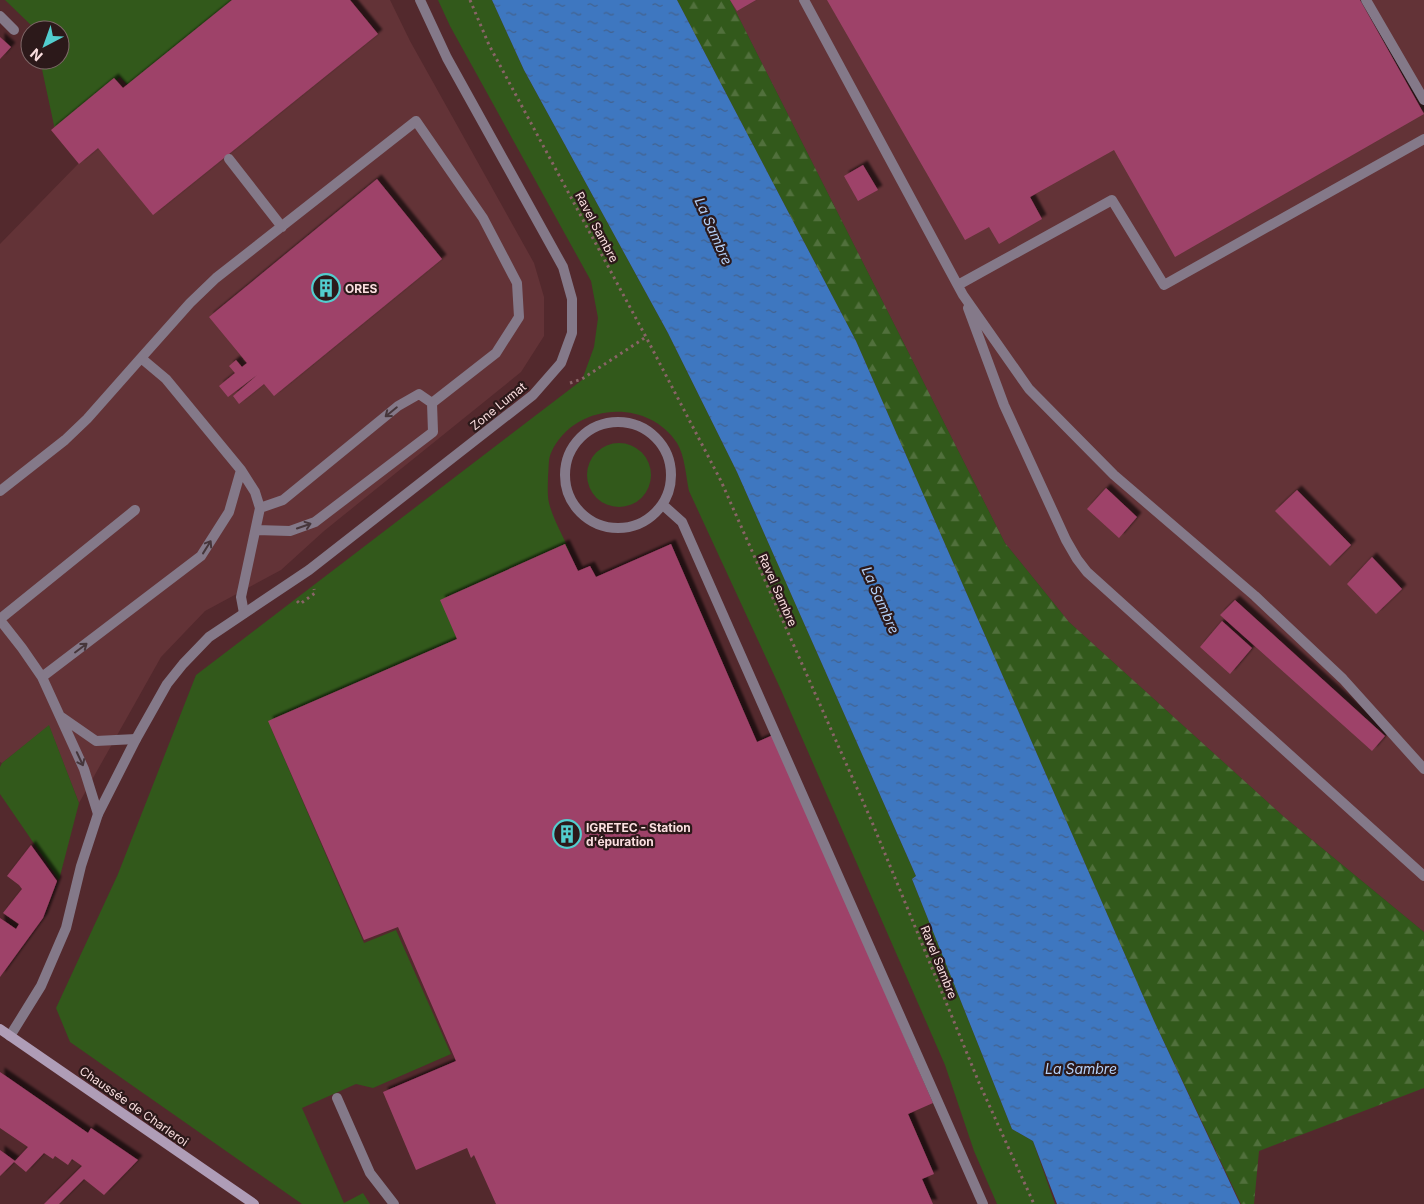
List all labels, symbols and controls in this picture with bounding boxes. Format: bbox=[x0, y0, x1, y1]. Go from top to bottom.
north arrow bbox=[20, 20, 70, 70]
text: N bbox=[27, 45, 46, 65]
street label: Ravel Sambre bbox=[572, 189, 622, 265]
water label: La Sambre bbox=[692, 195, 736, 267]
building icon: ORES bbox=[311, 273, 341, 303]
place label: ORES bbox=[345, 281, 377, 296]
street label: Zone Lumat bbox=[467, 379, 529, 433]
one-way arrow bbox=[385, 406, 398, 417]
one-way arrow bbox=[296, 521, 312, 530]
one-way arrow bbox=[202, 540, 213, 554]
street label: Ravel Sambre bbox=[755, 551, 801, 629]
water label: La Sambre bbox=[859, 564, 903, 636]
one-way arrow bbox=[74, 643, 88, 653]
one-way arrow bbox=[75, 751, 85, 766]
building icon: IGRETEC - Station d'épuration bbox=[552, 819, 582, 849]
place label: IGRETEC - Station d'épuration bbox=[586, 820, 691, 849]
street label: Ravel Sambre bbox=[918, 923, 960, 1001]
water label: La Sambre bbox=[1045, 1060, 1117, 1077]
street label: Chaussée de Charleroi bbox=[77, 1063, 191, 1149]

